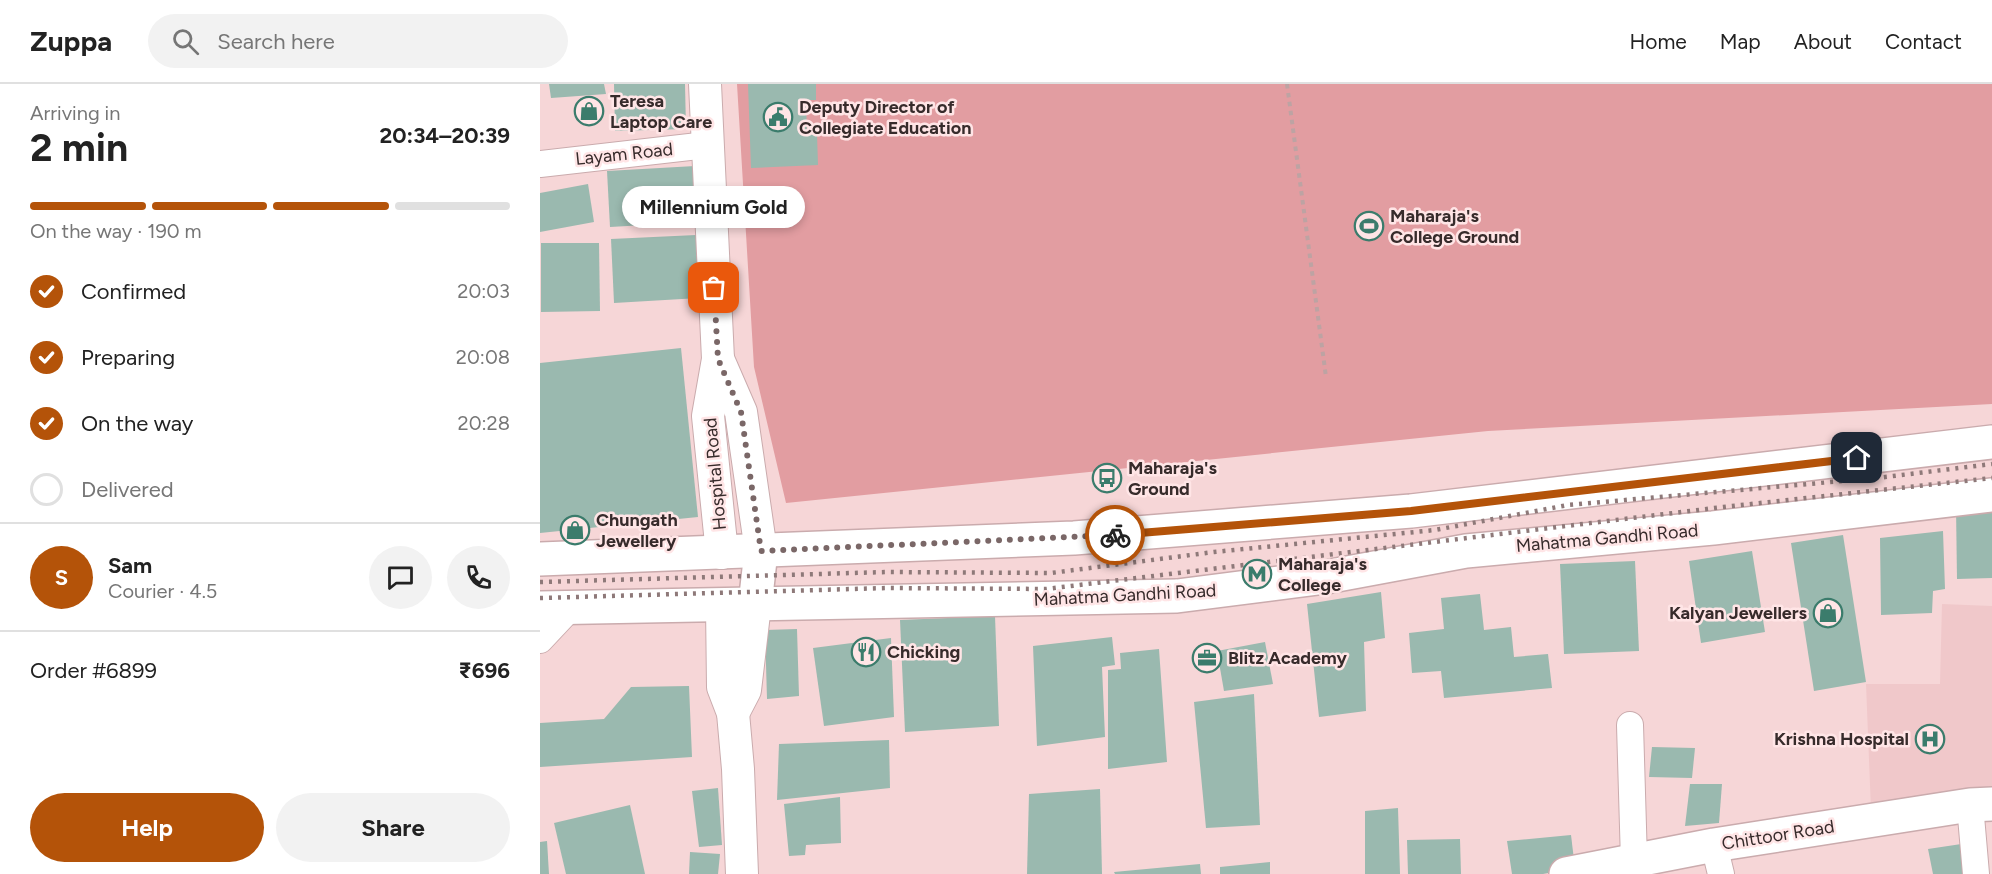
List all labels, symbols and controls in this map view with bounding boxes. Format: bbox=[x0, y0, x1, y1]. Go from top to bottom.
search box bbox=[148, 14, 568, 68]
text: Zuppa bbox=[30, 24, 112, 58]
icon: search bbox=[169, 25, 202, 58]
text: Search here bbox=[217, 28, 335, 55]
text: Home bbox=[1630, 29, 1687, 54]
text: Map bbox=[1720, 29, 1761, 54]
text: About bbox=[1794, 29, 1852, 54]
text: Contact bbox=[1885, 29, 1962, 54]
place label: Teresa Laptop Care bbox=[610, 90, 712, 133]
shop icon: Teresa Laptop Care bbox=[573, 95, 605, 127]
place label: Deputy Director of Collegiate Education bbox=[799, 96, 971, 139]
text: Arriving in bbox=[30, 101, 120, 125]
public building icon: Deputy Director of Collegiate Education bbox=[762, 101, 794, 133]
text: 20:34–20:39 bbox=[380, 122, 510, 149]
text: 2 min bbox=[30, 124, 128, 171]
street label: Layam Road bbox=[574, 138, 674, 170]
callout: Millennium Gold bbox=[622, 186, 806, 228]
text: Millennium Gold bbox=[639, 195, 788, 219]
place label: Maharaja's College Ground bbox=[1390, 205, 1519, 248]
sports icon: Maharaja's College Ground bbox=[1353, 210, 1385, 242]
text: On the way · 190 m bbox=[30, 219, 202, 243]
pin bbox=[688, 262, 739, 313]
icon: bag bbox=[697, 271, 730, 304]
icon: check bbox=[30, 275, 63, 308]
text: Confirmed bbox=[81, 278, 186, 305]
text: 20:03 bbox=[457, 279, 510, 303]
icon: check bbox=[30, 341, 63, 374]
text: Preparing bbox=[81, 344, 175, 371]
text: 20:08 bbox=[456, 345, 510, 369]
icon: check bbox=[30, 407, 63, 440]
text: On the way bbox=[81, 410, 193, 437]
text: 20:28 bbox=[457, 411, 510, 435]
street label: Hospital Road bbox=[699, 417, 731, 531]
pin bbox=[1831, 432, 1882, 483]
icon: home bbox=[1840, 441, 1873, 474]
place label: Maharaja's Ground bbox=[1128, 457, 1218, 500]
bus stop icon: Maharaja's Ground bbox=[1091, 462, 1123, 494]
text: Delivered bbox=[81, 476, 174, 503]
courier bbox=[1085, 505, 1145, 565]
place label: Chungath Jewellery bbox=[596, 509, 678, 552]
shop icon: Chungath Jewellery bbox=[559, 514, 591, 546]
icon: bike bbox=[1099, 519, 1132, 552]
street label: Mahatma Gandhi Road bbox=[1515, 519, 1699, 557]
button: chat bbox=[369, 546, 432, 609]
button: phone bbox=[447, 546, 510, 609]
text: Sam bbox=[108, 552, 152, 579]
place label: Maharaja's College bbox=[1278, 553, 1368, 596]
metro station icon: Maharaja's College bbox=[1241, 558, 1273, 590]
text: S bbox=[55, 564, 68, 591]
text: Courier · 4.5 bbox=[108, 579, 217, 603]
street label: Mahatma Gandhi Road bbox=[1033, 579, 1217, 611]
shop icon: Kalyan Jewellers bbox=[1812, 597, 1844, 629]
place label: Kalyan Jewellers bbox=[1669, 602, 1808, 624]
restaurant icon: Chicking bbox=[850, 636, 882, 668]
place label: Chicking bbox=[887, 641, 960, 663]
office icon: Blitz Academy bbox=[1191, 642, 1223, 674]
place label: Blitz Academy bbox=[1228, 647, 1347, 669]
text: Order #6899 bbox=[30, 657, 157, 684]
text: ₹696 bbox=[459, 657, 510, 684]
hospital icon: Krishna Hospital bbox=[1914, 723, 1946, 755]
place label: Krishna Hospital bbox=[1774, 728, 1909, 750]
button: Help bbox=[30, 793, 264, 862]
button: Share bbox=[276, 793, 510, 862]
street label: Chittoor Road bbox=[1720, 815, 1836, 855]

